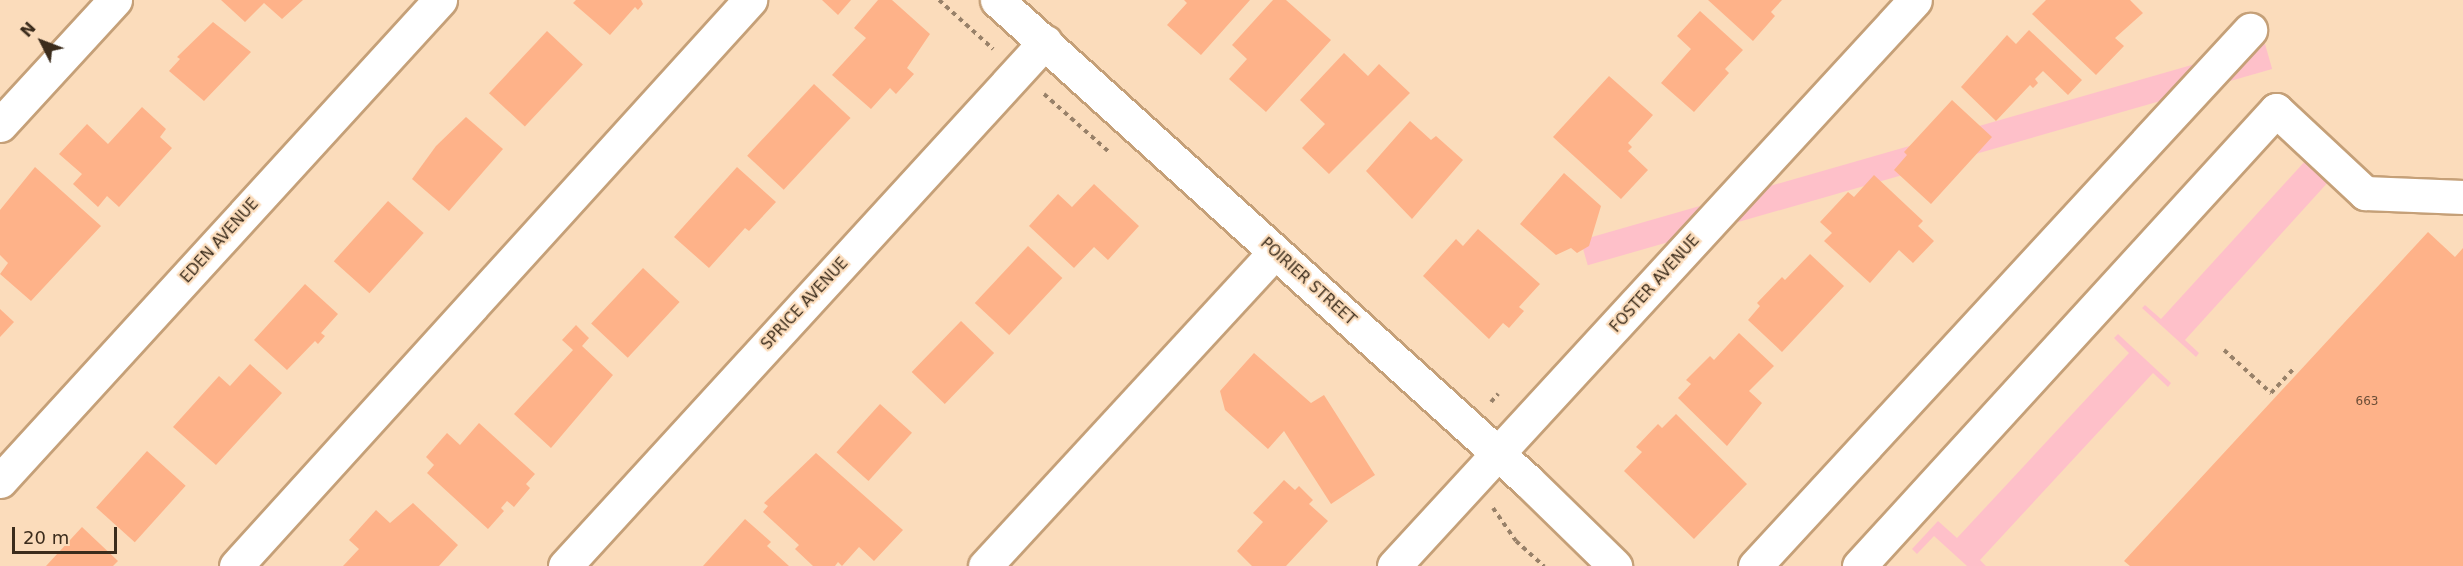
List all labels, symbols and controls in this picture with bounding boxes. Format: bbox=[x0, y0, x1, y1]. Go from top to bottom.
north arrow bbox=[12, 12, 72, 72]
text: N bbox=[17, 18, 40, 41]
street label: EDEN AVENUE bbox=[177, 195, 263, 287]
street label: FOSTER AVENUE bbox=[1607, 232, 1703, 336]
street label: POIRIER STREET bbox=[1257, 234, 1359, 330]
street label: SPRICE AVENUE bbox=[758, 254, 852, 354]
house number: 663 bbox=[2356, 395, 2378, 409]
scale bar bbox=[15, 515, 120, 553]
text: 20 m bbox=[23, 527, 69, 548]

